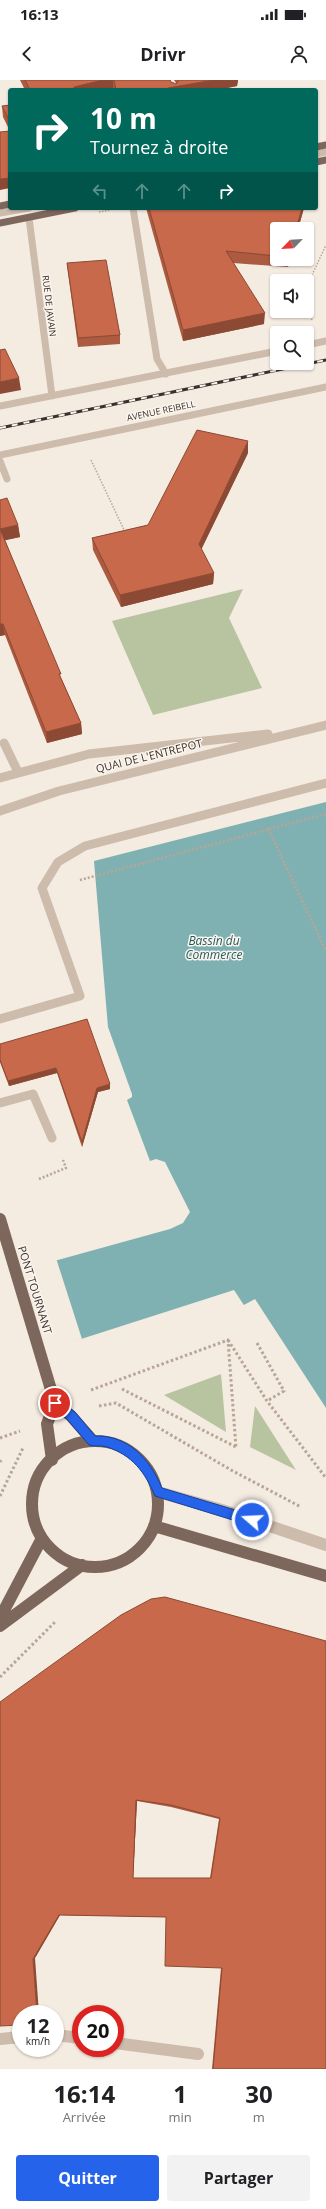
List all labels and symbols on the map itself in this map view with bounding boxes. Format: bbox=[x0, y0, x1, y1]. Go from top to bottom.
north arrow bbox=[270, 222, 314, 266]
street label: RUE DE JAVAIN bbox=[39, 274, 60, 337]
street label: AVENUE REIBELL bbox=[125, 397, 197, 424]
street label: QUAI DE L'ENTREPOT bbox=[94, 735, 204, 776]
water label: Bassin du Commerce bbox=[186, 932, 242, 963]
street label: PONT TOURNANT bbox=[15, 1244, 56, 1336]
pin bbox=[38, 1386, 72, 1420]
position arrow bbox=[231, 1499, 273, 1541]
speed limit sign: 20 bbox=[72, 2005, 124, 2057]

